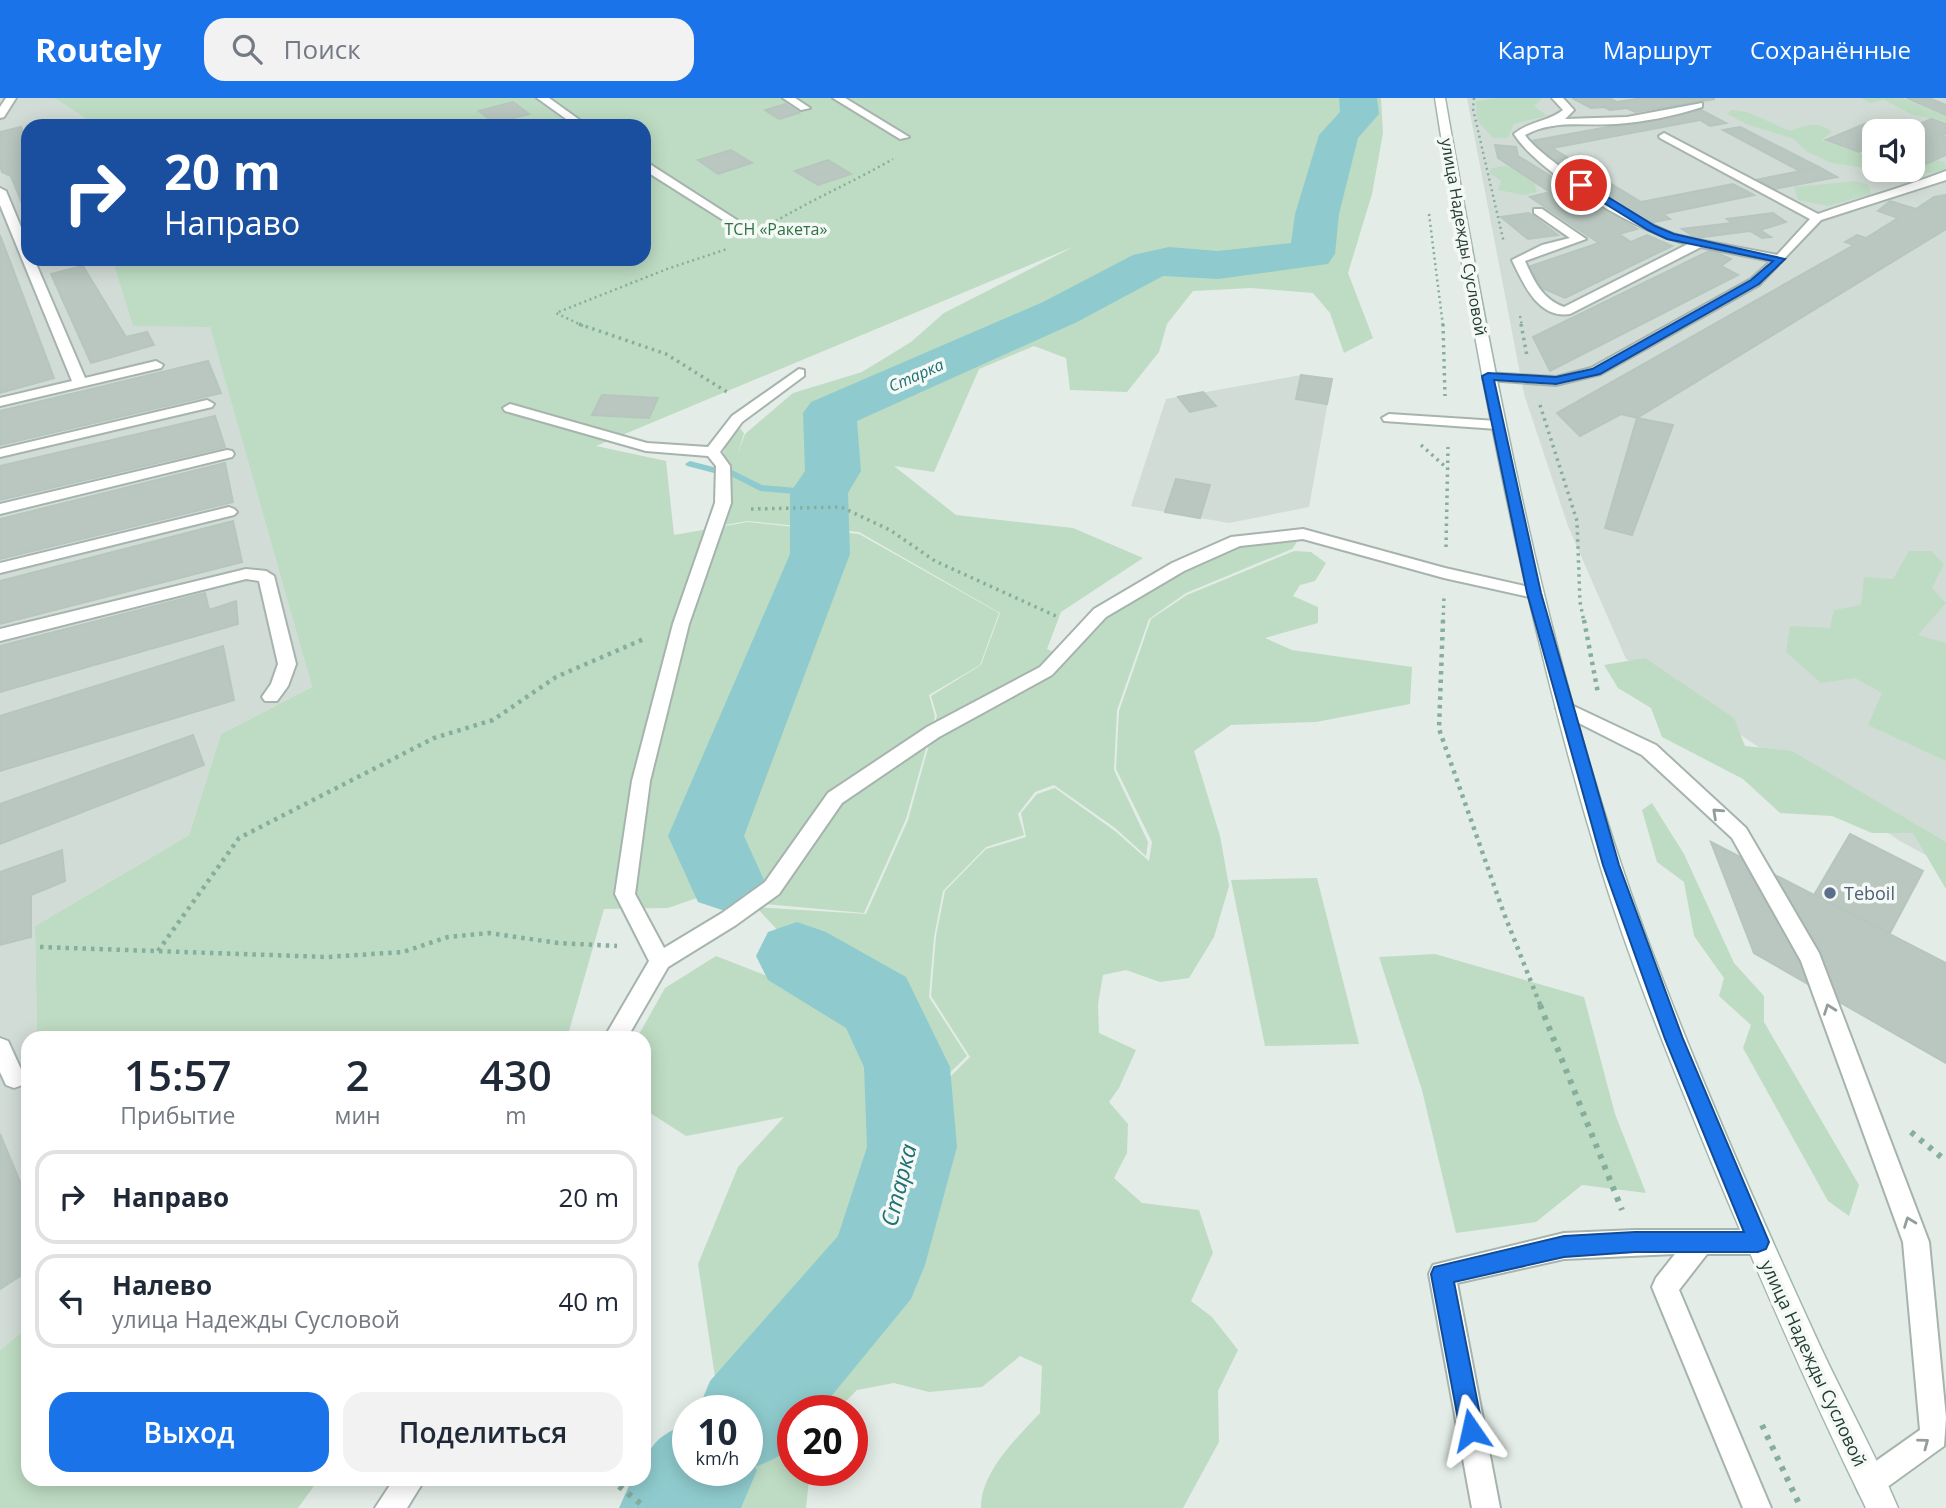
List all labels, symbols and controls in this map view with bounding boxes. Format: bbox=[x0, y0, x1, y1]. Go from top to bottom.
search box bbox=[204, 18, 694, 81]
text: Routely bbox=[35, 27, 162, 72]
icon: search bbox=[228, 30, 266, 68]
text: Поиск bbox=[284, 31, 361, 67]
text: Карта bbox=[1498, 33, 1565, 66]
text: Маршрут bbox=[1603, 33, 1712, 66]
text: Сохранённые bbox=[1750, 33, 1911, 66]
map controls bbox=[1862, 119, 1925, 182]
button: sound bbox=[1862, 119, 1925, 182]
street label: улица Надежды Сусловой bbox=[1436, 137, 1492, 337]
text: 20 m bbox=[164, 138, 281, 204]
icon: right bbox=[49, 147, 140, 238]
pin bbox=[1551, 155, 1611, 215]
icon: arrive bbox=[1562, 166, 1600, 204]
text: Направо bbox=[164, 201, 300, 244]
park label: ТСН «Ракета» bbox=[725, 218, 828, 240]
water label: Старка bbox=[885, 353, 947, 397]
one-way arrow bbox=[1712, 809, 1725, 822]
place label: Teboil bbox=[1844, 881, 1895, 905]
marker: Teboil bbox=[1822, 885, 1838, 901]
one-way arrow bbox=[1824, 1004, 1838, 1016]
text: 15:57 bbox=[124, 1046, 232, 1103]
text: 2 bbox=[346, 1046, 370, 1103]
text: 430 bbox=[480, 1046, 552, 1103]
text: Прибытие bbox=[120, 1099, 235, 1131]
text: мин bbox=[335, 1099, 381, 1131]
text: m bbox=[505, 1099, 526, 1131]
water label: Старка bbox=[872, 1140, 924, 1230]
icon: right bbox=[53, 1178, 91, 1216]
text: Направо bbox=[112, 1179, 229, 1215]
text: 20 m bbox=[558, 1179, 619, 1215]
one-way arrow bbox=[1903, 1217, 1917, 1229]
street label: улица Надежды Сусловой bbox=[1756, 1256, 1872, 1470]
text: Налево bbox=[112, 1267, 212, 1303]
icon: left bbox=[53, 1282, 91, 1320]
text: 40 m bbox=[558, 1283, 619, 1319]
text: улица Надежды Сусловой bbox=[112, 1303, 400, 1335]
button: Выход bbox=[49, 1392, 329, 1472]
button: Поделиться bbox=[343, 1392, 623, 1472]
position arrow bbox=[1434, 1393, 1508, 1467]
speed limit sign: 20 bbox=[777, 1395, 868, 1486]
text: 10 bbox=[697, 1408, 738, 1455]
one-way arrow bbox=[1917, 1438, 1929, 1451]
text: km/h bbox=[696, 1446, 739, 1470]

